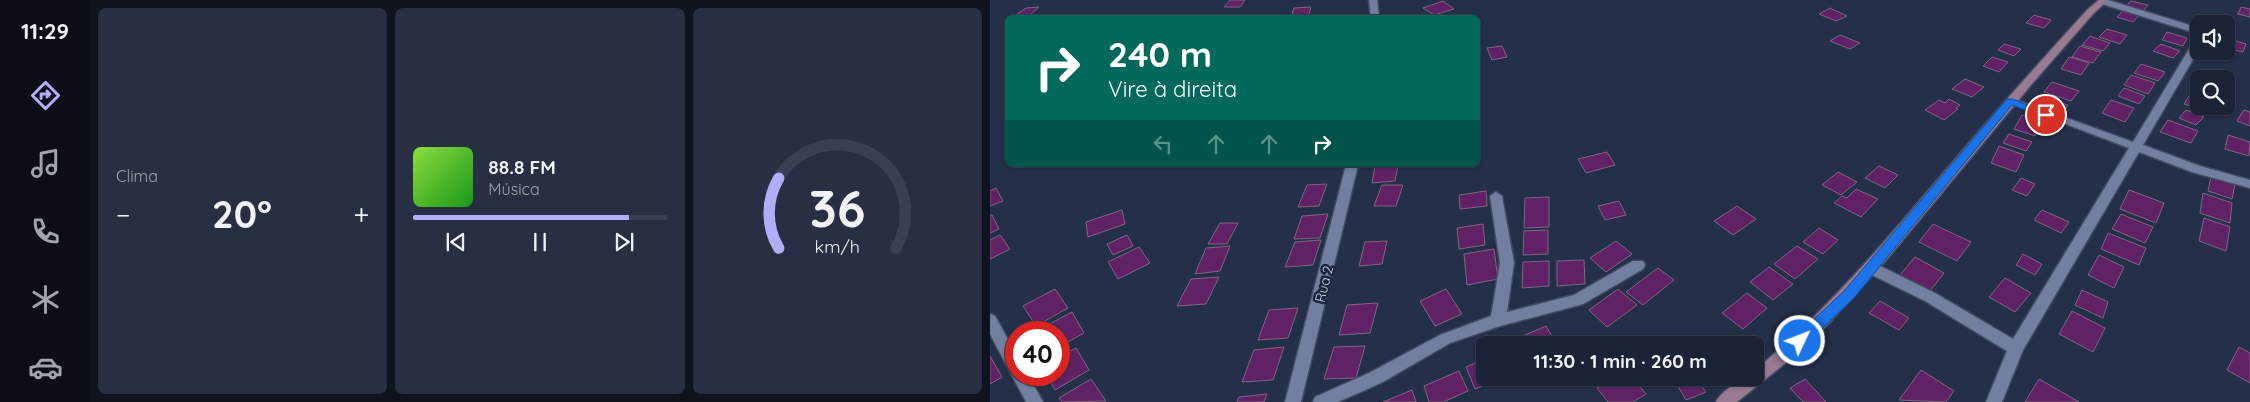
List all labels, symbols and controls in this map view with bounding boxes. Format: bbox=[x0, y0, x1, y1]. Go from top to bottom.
map controls bbox=[2190, 15, 2235, 115]
button: sound bbox=[2190, 15, 2235, 60]
text: 11:29 bbox=[21, 17, 69, 45]
text: 240 m bbox=[1108, 32, 1212, 76]
icon: right bbox=[1025, 35, 1090, 100]
button: search bbox=[2190, 70, 2235, 115]
text: Vire à direita bbox=[1108, 75, 1237, 103]
icon: directions bbox=[28, 78, 63, 113]
pin bbox=[2025, 94, 2067, 136]
icon: arrive bbox=[2032, 101, 2060, 129]
icon: left bbox=[1149, 130, 1177, 158]
icon: ahead bbox=[1202, 130, 1230, 158]
icon: ahead bbox=[1255, 130, 1283, 158]
icon: right bbox=[1308, 130, 1336, 158]
icon: music bbox=[28, 146, 63, 181]
text: 88.8 FM bbox=[488, 155, 556, 179]
text: Clima bbox=[116, 166, 158, 186]
text: 36 bbox=[809, 175, 866, 240]
text: Música bbox=[488, 179, 540, 199]
text: 20° bbox=[212, 190, 272, 238]
text: − bbox=[116, 197, 131, 232]
text: + bbox=[354, 197, 369, 232]
icon: phone bbox=[28, 214, 63, 249]
icon: previous bbox=[442, 228, 470, 256]
icon: pause bbox=[526, 228, 554, 256]
icon: next bbox=[610, 228, 638, 256]
text: km/h bbox=[815, 235, 860, 257]
street label: Rua 2 bbox=[1311, 264, 1337, 304]
icon: climate bbox=[28, 282, 63, 317]
position arrow bbox=[1773, 314, 1825, 366]
speed limit sign: 40 bbox=[1005, 321, 1070, 386]
text: 11:30 · 1 min · 260 m bbox=[1533, 349, 1707, 373]
icon: car bbox=[28, 350, 63, 385]

